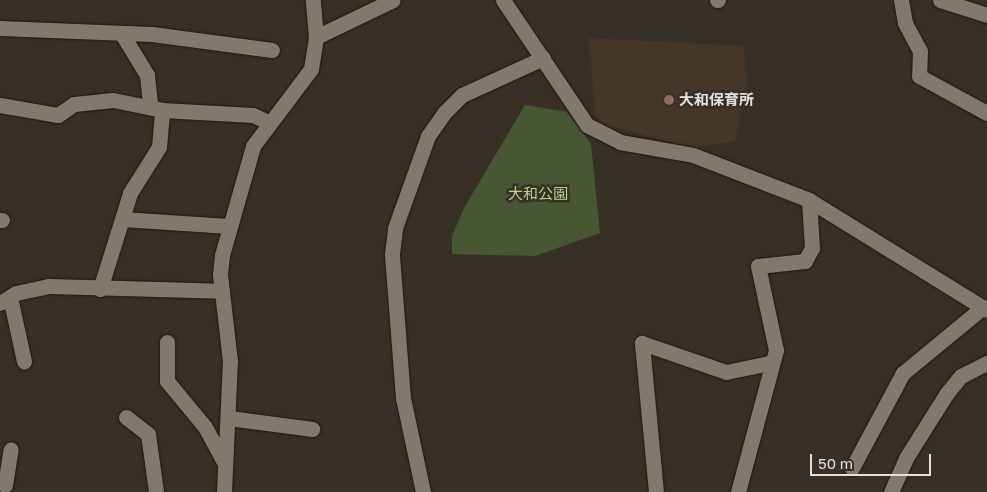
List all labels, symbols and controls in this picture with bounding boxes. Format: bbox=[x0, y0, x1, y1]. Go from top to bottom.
place label: 大和保育所 bbox=[679, 91, 754, 109]
marker: 大和保育所 bbox=[663, 94, 675, 106]
park label: 大和公園 bbox=[508, 185, 568, 203]
scale bar bbox=[812, 444, 933, 476]
text: 50 m bbox=[818, 454, 853, 472]

